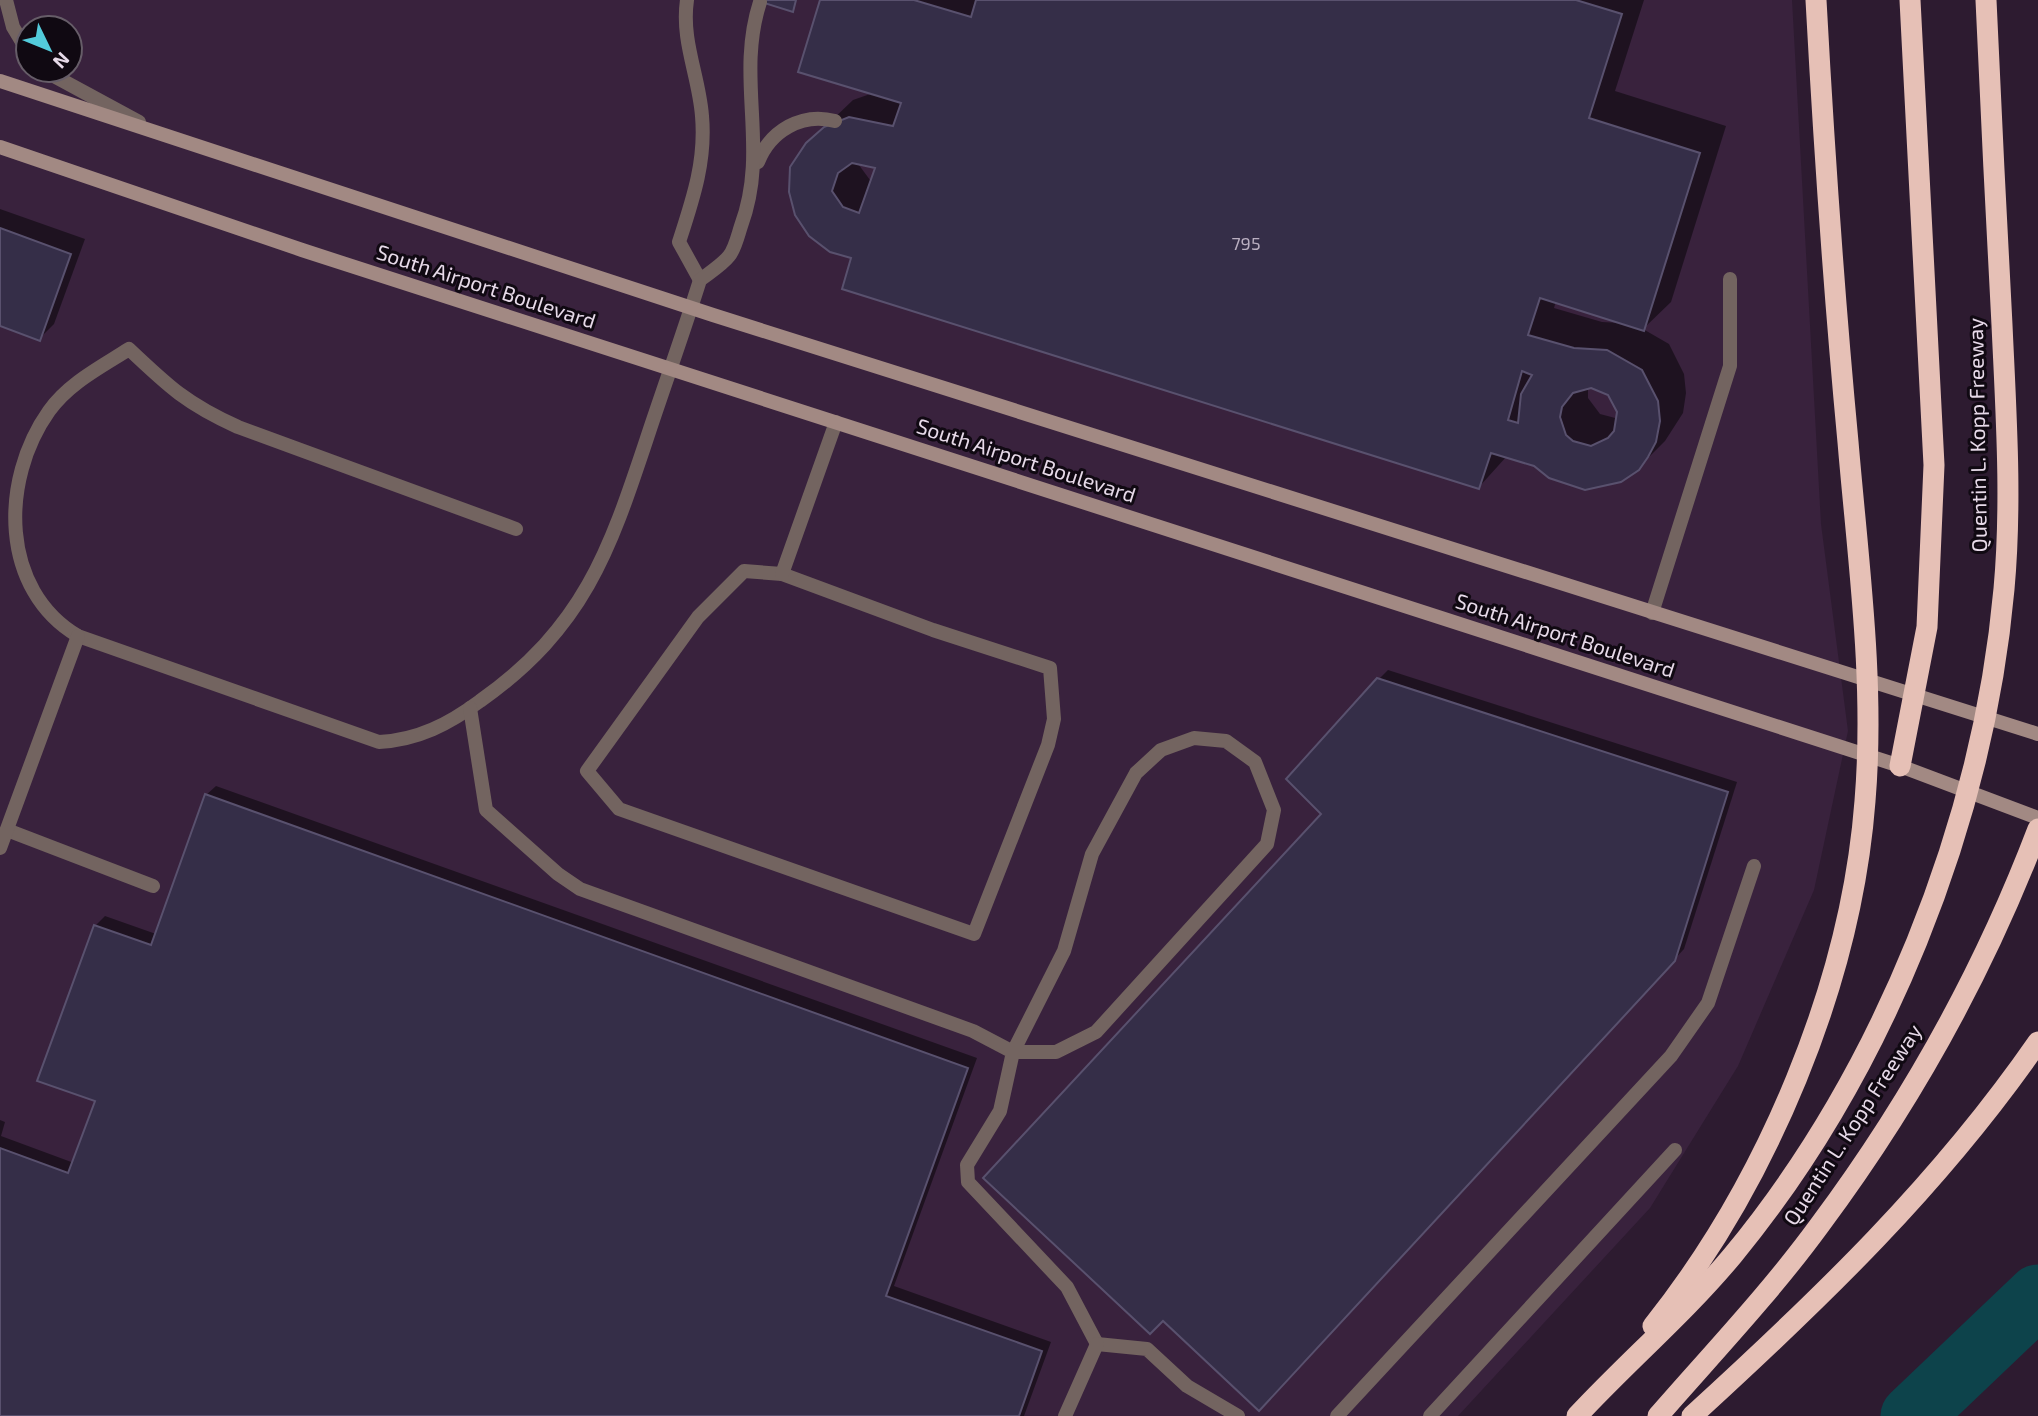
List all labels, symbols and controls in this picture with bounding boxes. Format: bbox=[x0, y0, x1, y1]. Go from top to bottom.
north arrow bbox=[14, 14, 84, 84]
text: N bbox=[49, 48, 75, 74]
house number: 795 bbox=[1231, 232, 1261, 254]
street label: South Airport Boulevard bbox=[374, 238, 599, 333]
street label: Quentin L. Kopp Freeway bbox=[1962, 318, 1992, 552]
street label: South Airport Boulevard bbox=[914, 412, 1139, 507]
street label: South Airport Boulevard bbox=[1453, 587, 1678, 682]
street label: Quentin L. Kopp Freeway bbox=[1777, 1019, 1927, 1230]

